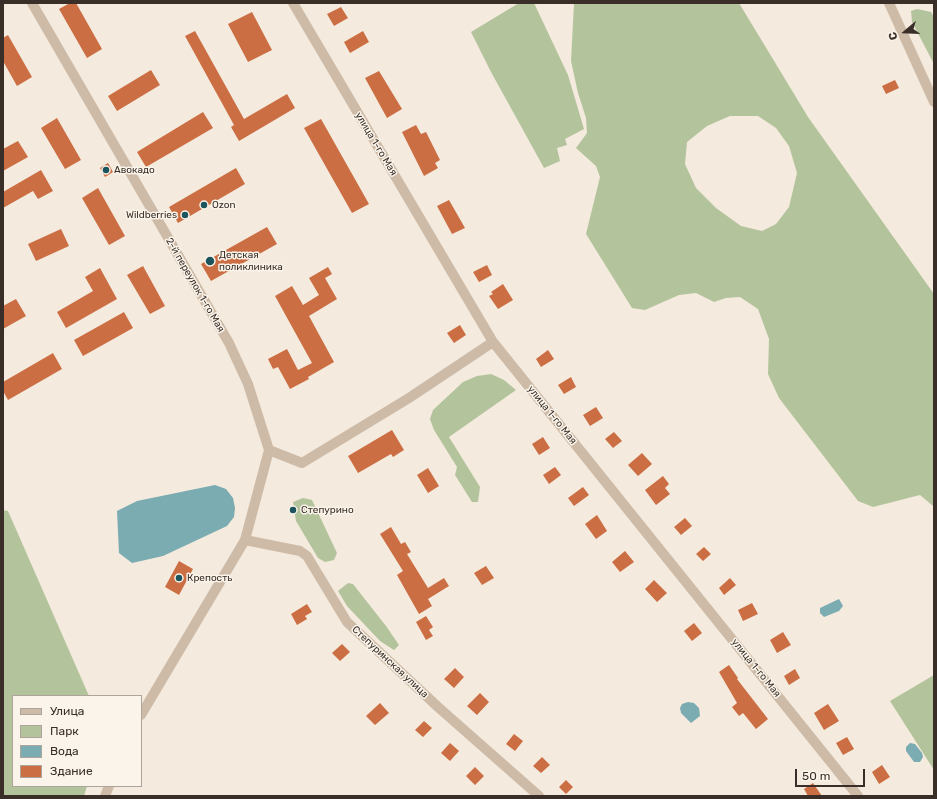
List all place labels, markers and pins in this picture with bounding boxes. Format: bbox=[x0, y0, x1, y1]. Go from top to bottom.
place label: Авокадо bbox=[114, 164, 155, 176]
marker: Авокадо bbox=[101, 165, 111, 175]
place label: Ozon bbox=[212, 199, 236, 211]
marker: Ozon bbox=[199, 200, 209, 210]
place label: Wildberries bbox=[126, 209, 177, 221]
marker: Wildberries bbox=[180, 210, 190, 220]
place label: Детская поликлиника bbox=[219, 249, 283, 272]
marker: Детская поликлиника bbox=[204, 255, 216, 267]
place label: Степурино bbox=[301, 504, 354, 516]
marker: Степурино bbox=[288, 505, 298, 515]
place label: Крепость bbox=[187, 572, 232, 584]
marker: Крепость bbox=[174, 573, 184, 583]

